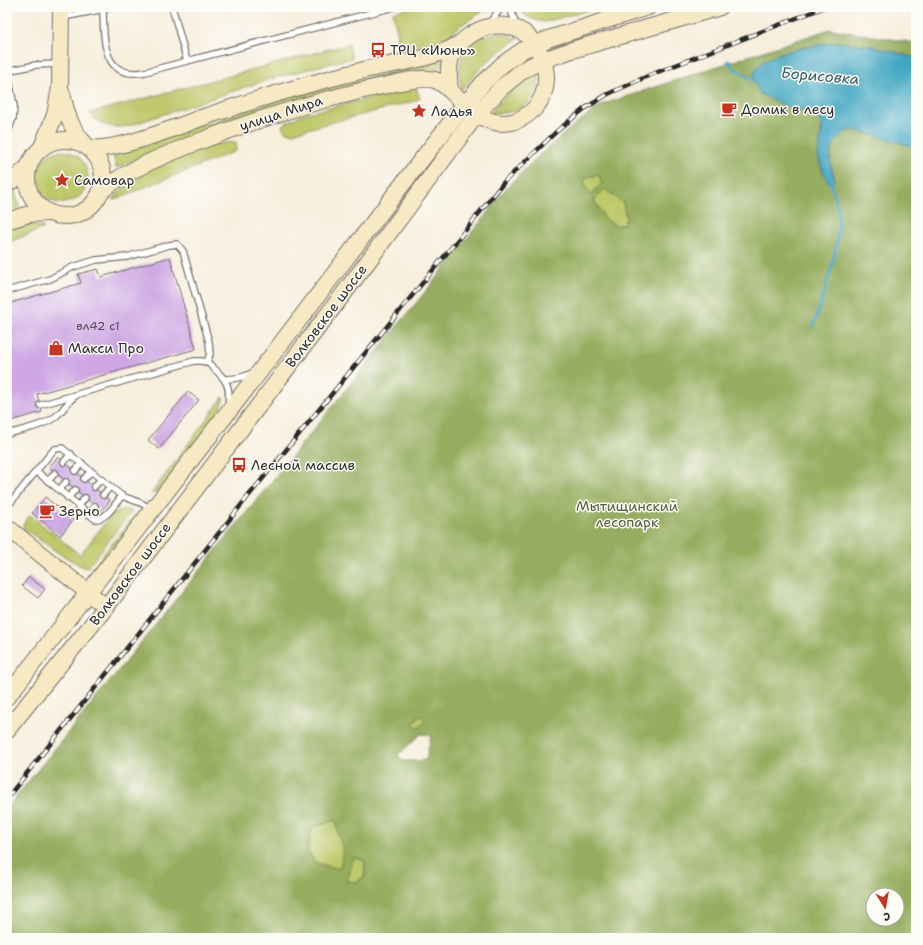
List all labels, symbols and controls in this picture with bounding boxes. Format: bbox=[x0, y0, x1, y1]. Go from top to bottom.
bus stop icon: ТРЦ «Июнь» bbox=[369, 41, 387, 59]
place label: ТРЦ «Июнь» bbox=[390, 41, 476, 59]
water label: Борисовка bbox=[780, 63, 860, 89]
street label: улица Мира bbox=[237, 91, 325, 135]
cafe icon: Домик в лесу bbox=[720, 100, 738, 118]
place label: Домик в лесу bbox=[741, 100, 834, 118]
place icon: Ладья bbox=[410, 102, 428, 120]
place label: Ладья bbox=[431, 102, 473, 120]
place icon: Самовар bbox=[53, 171, 71, 189]
place label: Самовар bbox=[74, 171, 135, 189]
street label: Волковское шоссе bbox=[281, 261, 371, 371]
house number: вл42 с1 bbox=[76, 318, 120, 334]
shop icon: Макси Про bbox=[47, 339, 65, 357]
place label: Макси Про bbox=[68, 339, 144, 357]
bus stop icon: Лесной массив bbox=[230, 456, 248, 474]
place label: Лесной массив bbox=[251, 456, 355, 474]
park label: Мытищинский лесопарк bbox=[576, 497, 678, 531]
cafe icon: Зерно bbox=[38, 502, 56, 520]
place label: Зерно bbox=[59, 502, 100, 520]
street label: Волковское шоссе bbox=[85, 519, 175, 629]
north arrow bbox=[865, 887, 905, 927]
text: С bbox=[882, 908, 892, 924]

